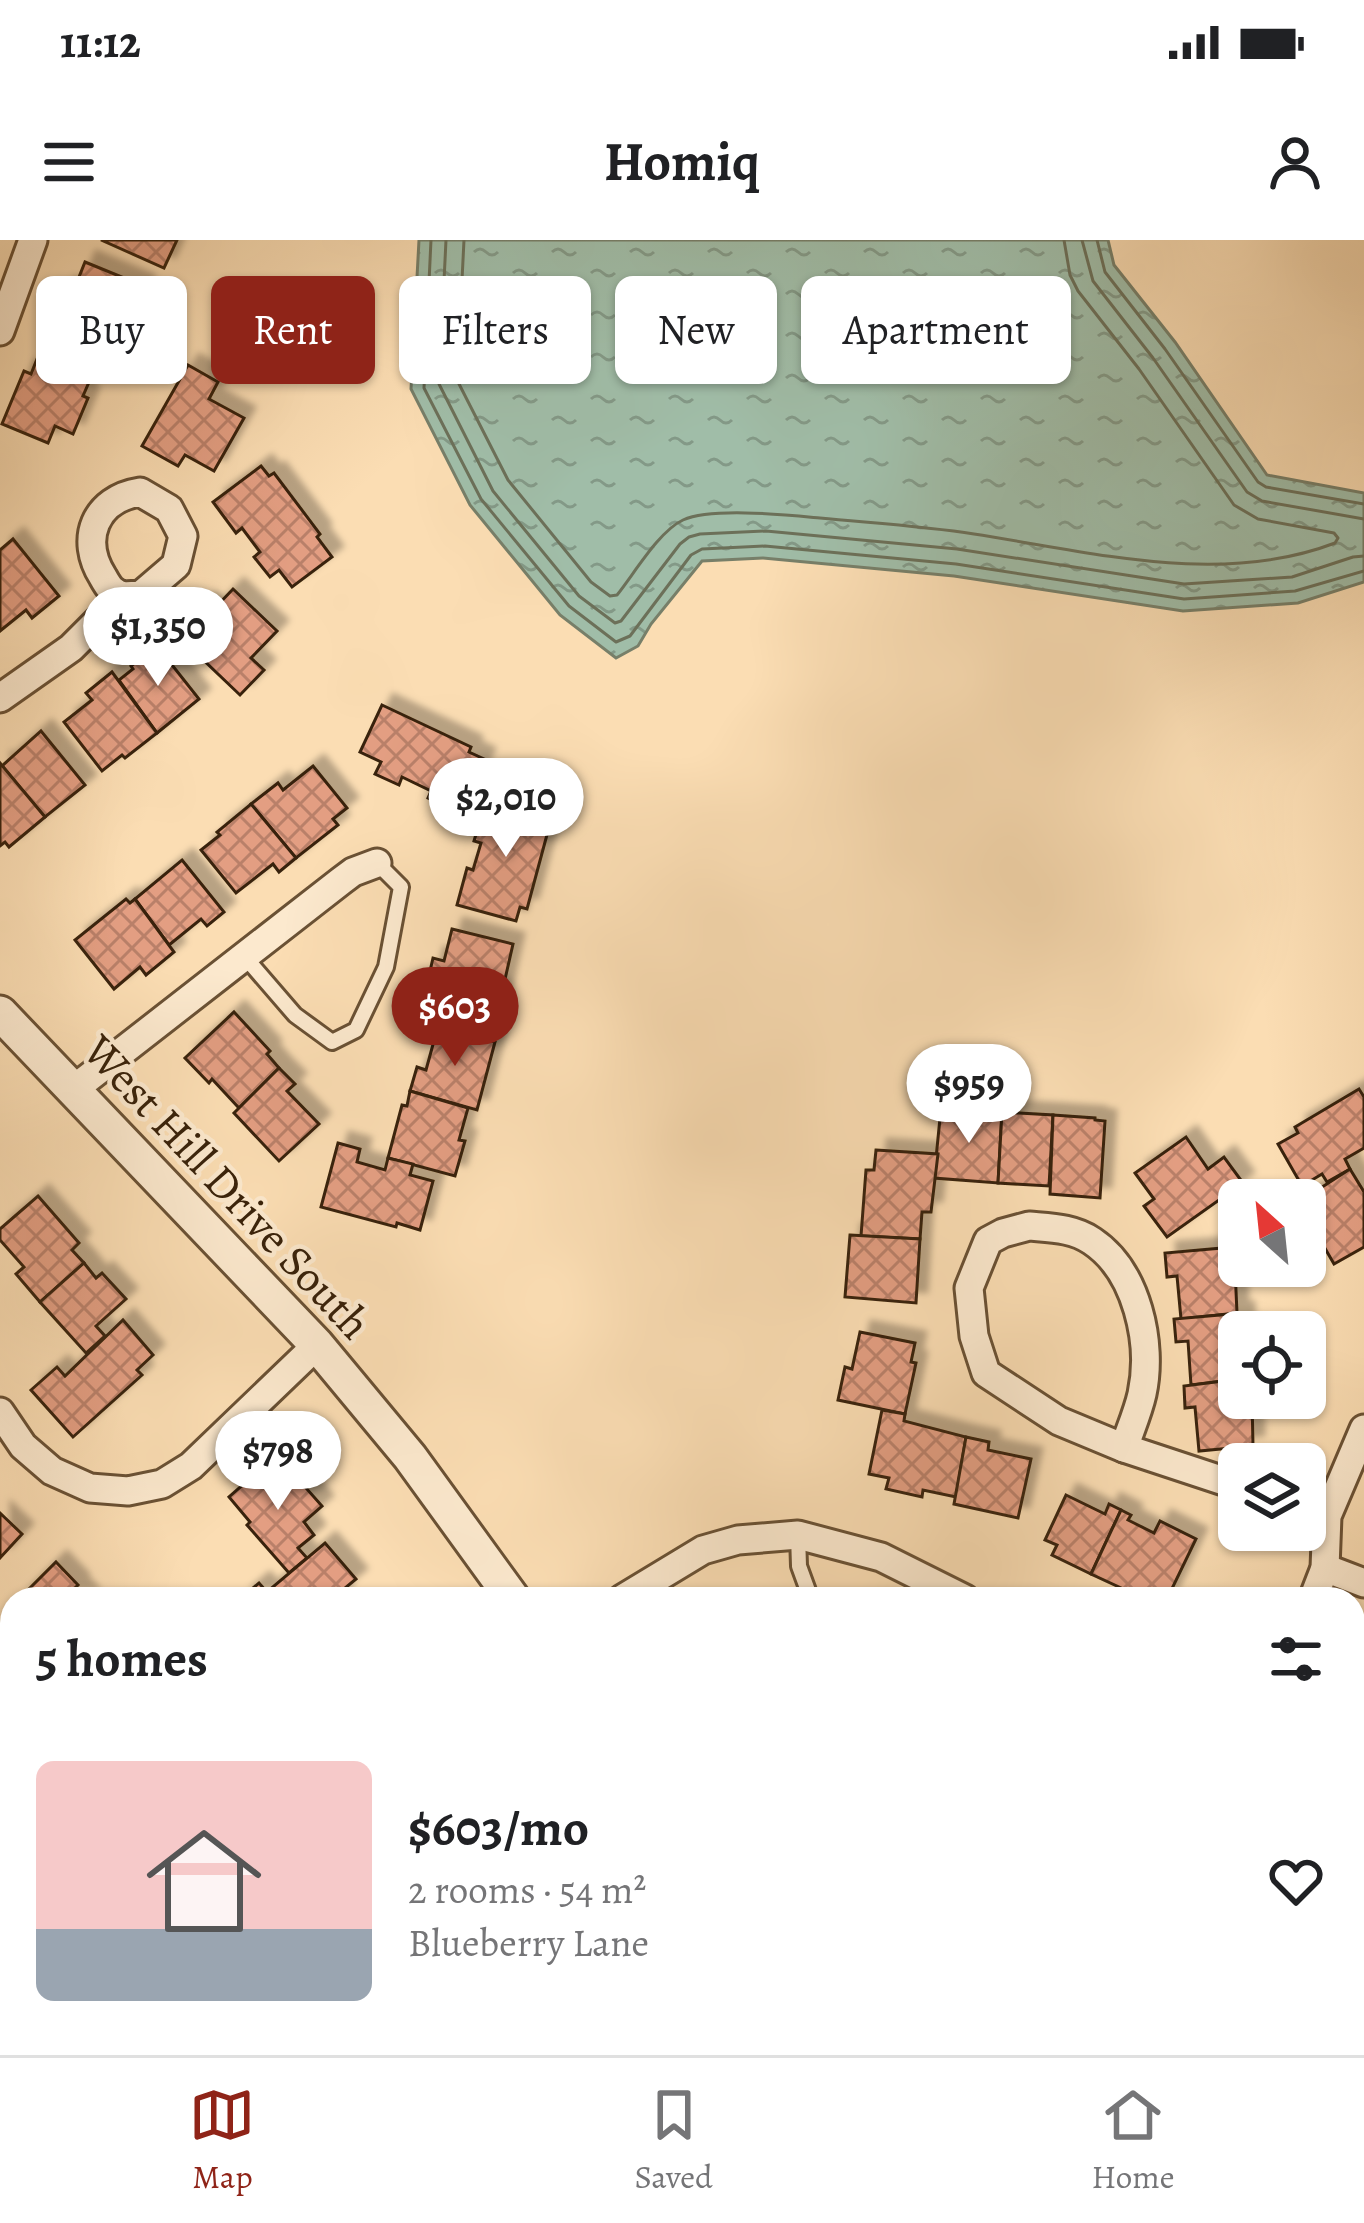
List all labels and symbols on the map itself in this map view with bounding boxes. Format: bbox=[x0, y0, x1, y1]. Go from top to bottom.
pin: $1,350 bbox=[60, 587, 256, 689]
pin: $2,010 bbox=[408, 758, 604, 860]
pin: $603 bbox=[384, 967, 526, 1069]
street label: West Hill Drive South bbox=[69, 1020, 385, 1353]
pin: $959 bbox=[898, 1044, 1040, 1146]
north arrow bbox=[1218, 1179, 1326, 1287]
pin: $798 bbox=[207, 1411, 349, 1513]

